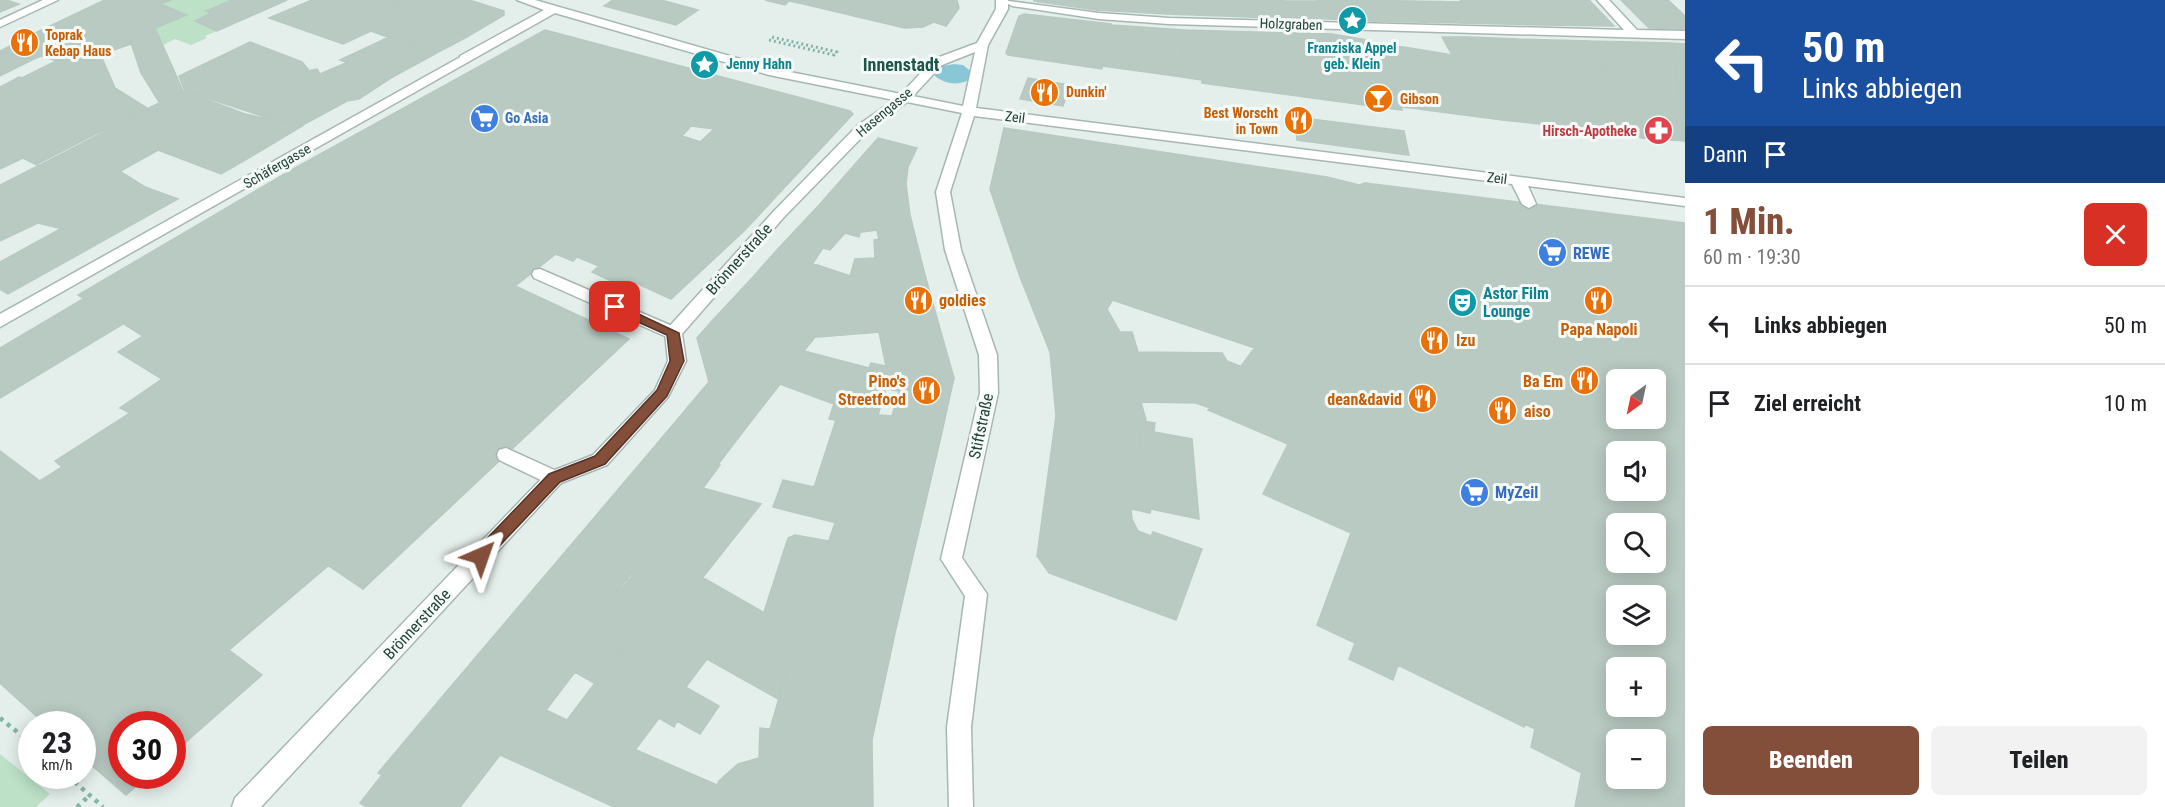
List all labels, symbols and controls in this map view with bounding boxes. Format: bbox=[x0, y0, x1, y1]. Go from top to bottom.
place icon: Franziska Appel geb. Klein bbox=[1336, 5, 1368, 37]
street label: Holzgraben bbox=[1259, 15, 1323, 33]
text: 50 m bbox=[1802, 23, 1885, 72]
icon: left bbox=[1703, 24, 1781, 102]
restaurant icon: Toprak Kebap Haus bbox=[8, 27, 40, 59]
place label: Toprak Kebap Haus bbox=[45, 27, 111, 59]
place label: Franziska Appel geb. Klein bbox=[1307, 40, 1397, 72]
place icon: Jenny Hahn bbox=[689, 48, 721, 80]
district label: Innenstadt bbox=[863, 54, 940, 75]
place label: Jenny Hahn bbox=[726, 56, 792, 72]
text: Links abbiegen bbox=[1802, 73, 1962, 105]
restaurant icon: Dunkin' bbox=[1029, 76, 1061, 108]
bar icon: Gibson bbox=[1363, 83, 1395, 115]
street label: Hasengasse bbox=[853, 84, 916, 140]
place label: Dunkin' bbox=[1066, 84, 1107, 100]
place label: Gibson bbox=[1400, 91, 1439, 107]
supermarket icon: Go Asia bbox=[468, 102, 500, 134]
place label: Best Worscht in Town bbox=[1204, 105, 1278, 137]
restaurant icon: Best Worscht in Town bbox=[1283, 105, 1315, 137]
street label: Zeil bbox=[1004, 108, 1026, 126]
place label: Go Asia bbox=[505, 110, 549, 126]
pharmacy icon: Hirsch-Apotheke bbox=[1642, 115, 1674, 147]
place label: Hirsch-Apotheke bbox=[1542, 123, 1637, 139]
icon: arrive bbox=[1759, 138, 1792, 171]
street label: Schäfergasse bbox=[240, 140, 314, 192]
text: Dann bbox=[1703, 142, 1747, 167]
street label: Zeil bbox=[1486, 169, 1508, 187]
text: 1 Min. bbox=[1703, 201, 1795, 243]
button: close bbox=[2084, 203, 2147, 266]
street label: Brönnerstraße bbox=[702, 219, 776, 299]
supermarket icon: REWE bbox=[1536, 237, 1568, 269]
place label: REWE bbox=[1573, 244, 1610, 263]
text: 60 m · 19:30 bbox=[1703, 245, 1801, 269]
pin bbox=[589, 281, 640, 332]
restaurant icon: goldies bbox=[902, 284, 934, 316]
place label: Astor Film Lounge bbox=[1483, 284, 1549, 321]
restaurant icon: Papa Napoli bbox=[1583, 285, 1615, 317]
theatre icon: Astor Film Lounge bbox=[1446, 286, 1478, 318]
icon: arrive bbox=[598, 290, 631, 323]
place label: goldies bbox=[939, 291, 986, 310]
icon: left bbox=[1703, 309, 1736, 342]
text: Links abbiegen bbox=[1754, 313, 1887, 338]
text: 50 m bbox=[2104, 313, 2147, 338]
place label: Papa Napoli bbox=[1561, 320, 1637, 339]
restaurant icon: Izu bbox=[1419, 324, 1451, 356]
place label: Izu bbox=[1456, 331, 1476, 350]
restaurant icon: Ba Em bbox=[1568, 365, 1600, 397]
north arrow bbox=[1606, 369, 1666, 429]
map controls bbox=[1606, 369, 1666, 789]
place label: Pino's Streetfood bbox=[838, 372, 906, 409]
place label: Ba Em bbox=[1523, 372, 1563, 391]
restaurant icon: Pino's Streetfood bbox=[911, 374, 943, 406]
restaurant icon: dean&david bbox=[1407, 383, 1439, 415]
icon: arrive bbox=[1703, 387, 1736, 420]
place label: dean&david bbox=[1327, 390, 1402, 409]
street label: Stiftstraße bbox=[965, 391, 997, 461]
text: Ziel erreicht bbox=[1754, 391, 1861, 416]
text: 10 m bbox=[2104, 391, 2147, 416]
restaurant icon: aiso bbox=[1487, 395, 1519, 427]
place label: aiso bbox=[1524, 402, 1551, 421]
button: sound bbox=[1606, 441, 1666, 501]
supermarket icon: MyZeil bbox=[1458, 476, 1490, 508]
place label: MyZeil bbox=[1495, 483, 1538, 502]
button: search bbox=[1606, 513, 1666, 573]
position arrow bbox=[449, 524, 513, 588]
street label: Brönnerstraße bbox=[380, 585, 454, 663]
button: layers bbox=[1606, 585, 1666, 645]
button: + bbox=[1606, 657, 1666, 717]
speed limit sign: 30 bbox=[108, 711, 186, 789]
text: 23 bbox=[42, 725, 72, 760]
button: Beenden bbox=[1703, 726, 1919, 795]
button: Teilen bbox=[1931, 726, 2147, 795]
button: − bbox=[1606, 729, 1666, 789]
text: km/h bbox=[42, 756, 72, 774]

